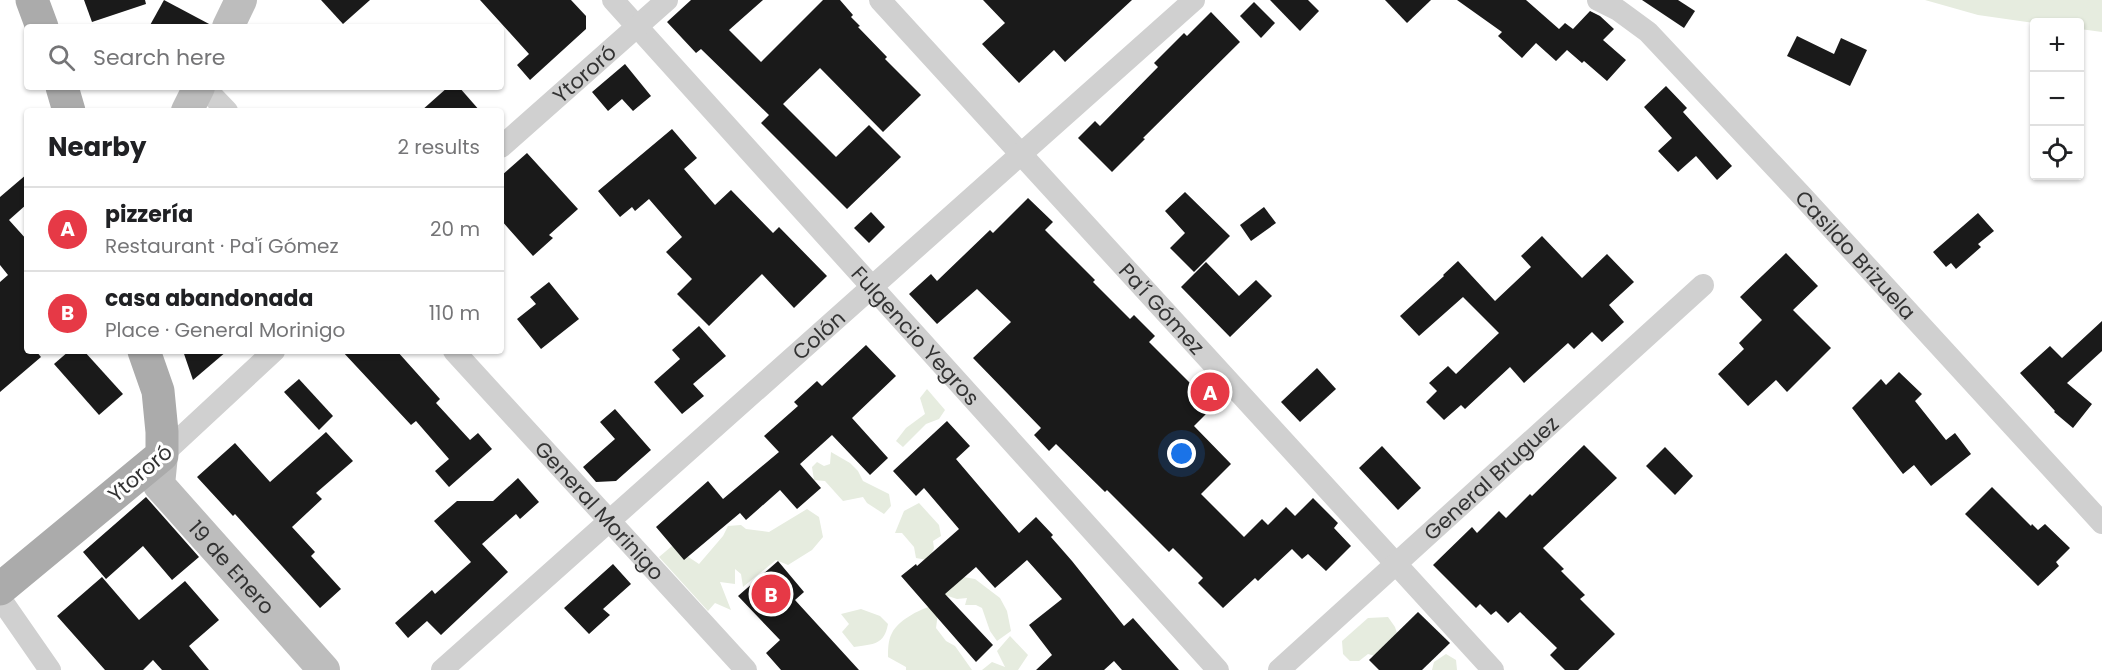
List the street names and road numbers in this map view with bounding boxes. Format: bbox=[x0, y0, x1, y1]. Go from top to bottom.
street label: Ytororó bbox=[546, 37, 622, 109]
street label: Casildo Brizuela bbox=[1789, 183, 1923, 326]
street label: Pa'í Gómez bbox=[1113, 256, 1212, 360]
street label: Fulgencio Yegros bbox=[845, 259, 987, 411]
street label: Colón bbox=[786, 303, 851, 366]
street label: General Bruguez bbox=[1417, 409, 1565, 547]
street label: General Morinigo bbox=[529, 434, 671, 586]
street label: Ytororó bbox=[102, 437, 178, 509]
street label: 19 de Enero bbox=[182, 514, 282, 620]

